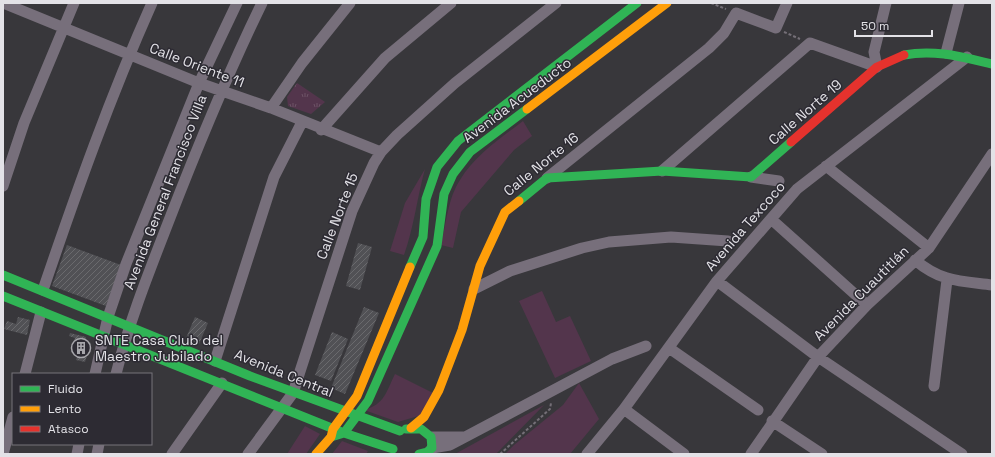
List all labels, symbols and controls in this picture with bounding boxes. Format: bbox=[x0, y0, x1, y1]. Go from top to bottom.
scale bar bbox=[855, 12, 932, 38]
text: 50 m bbox=[861, 18, 889, 34]
street label: Calle Oriente 11 bbox=[147, 39, 247, 91]
street label: Avenida Acueducto bbox=[459, 53, 575, 147]
street label: Calle Norte 19 bbox=[765, 75, 845, 149]
street label: Avenida General Francisco Villa bbox=[119, 92, 211, 292]
street label: Calle Norte 16 bbox=[500, 128, 582, 200]
street label: Calle Norte 15 bbox=[312, 170, 362, 262]
street label: Avenida Texcoco bbox=[701, 177, 789, 275]
street label: Avenida Cuautitlán bbox=[810, 242, 912, 344]
place label: SNTE Casa Club del Maestro Jubilado bbox=[95, 331, 223, 365]
building icon: SNTE Casa Club del Maestro Jubilado bbox=[70, 337, 92, 359]
street label: Avenida Central bbox=[232, 345, 336, 401]
legend bbox=[12, 373, 152, 445]
text: Fluido bbox=[48, 381, 83, 397]
text: Lento bbox=[48, 401, 82, 417]
text: Atasco bbox=[48, 421, 89, 437]

